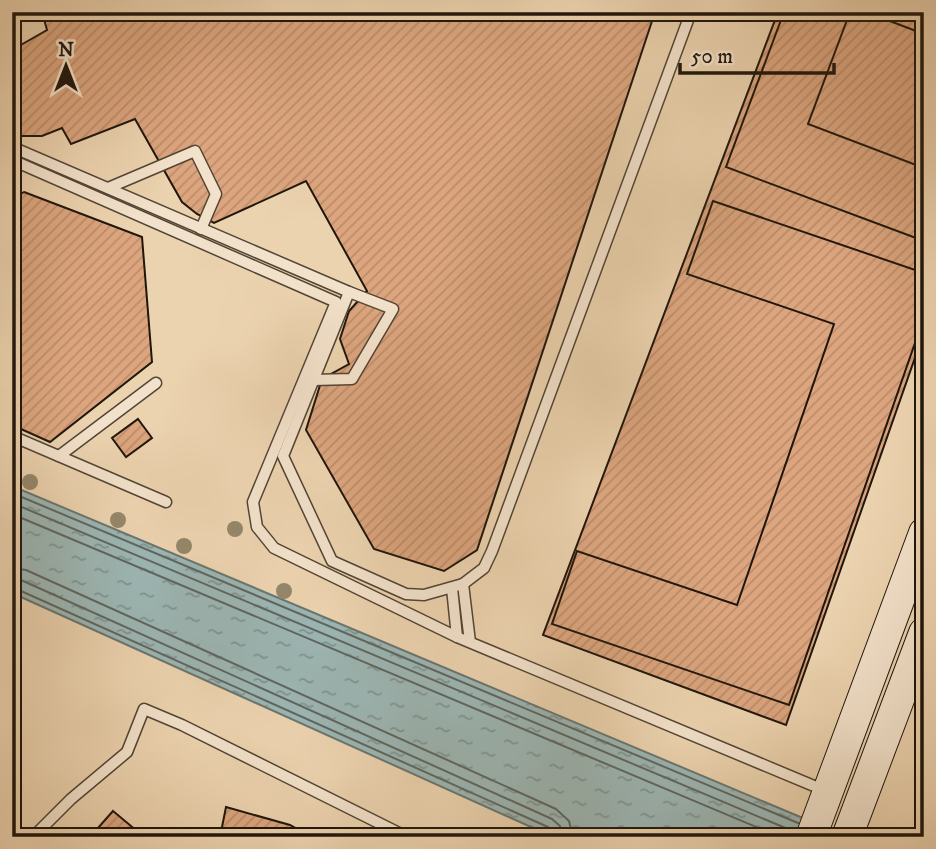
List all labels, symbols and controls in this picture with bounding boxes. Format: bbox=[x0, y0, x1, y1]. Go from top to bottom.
north arrow bbox=[32, 32, 102, 102]
scale bar bbox=[680, 32, 834, 76]
text: N bbox=[58, 39, 74, 62]
text: 50 m bbox=[691, 44, 733, 70]

